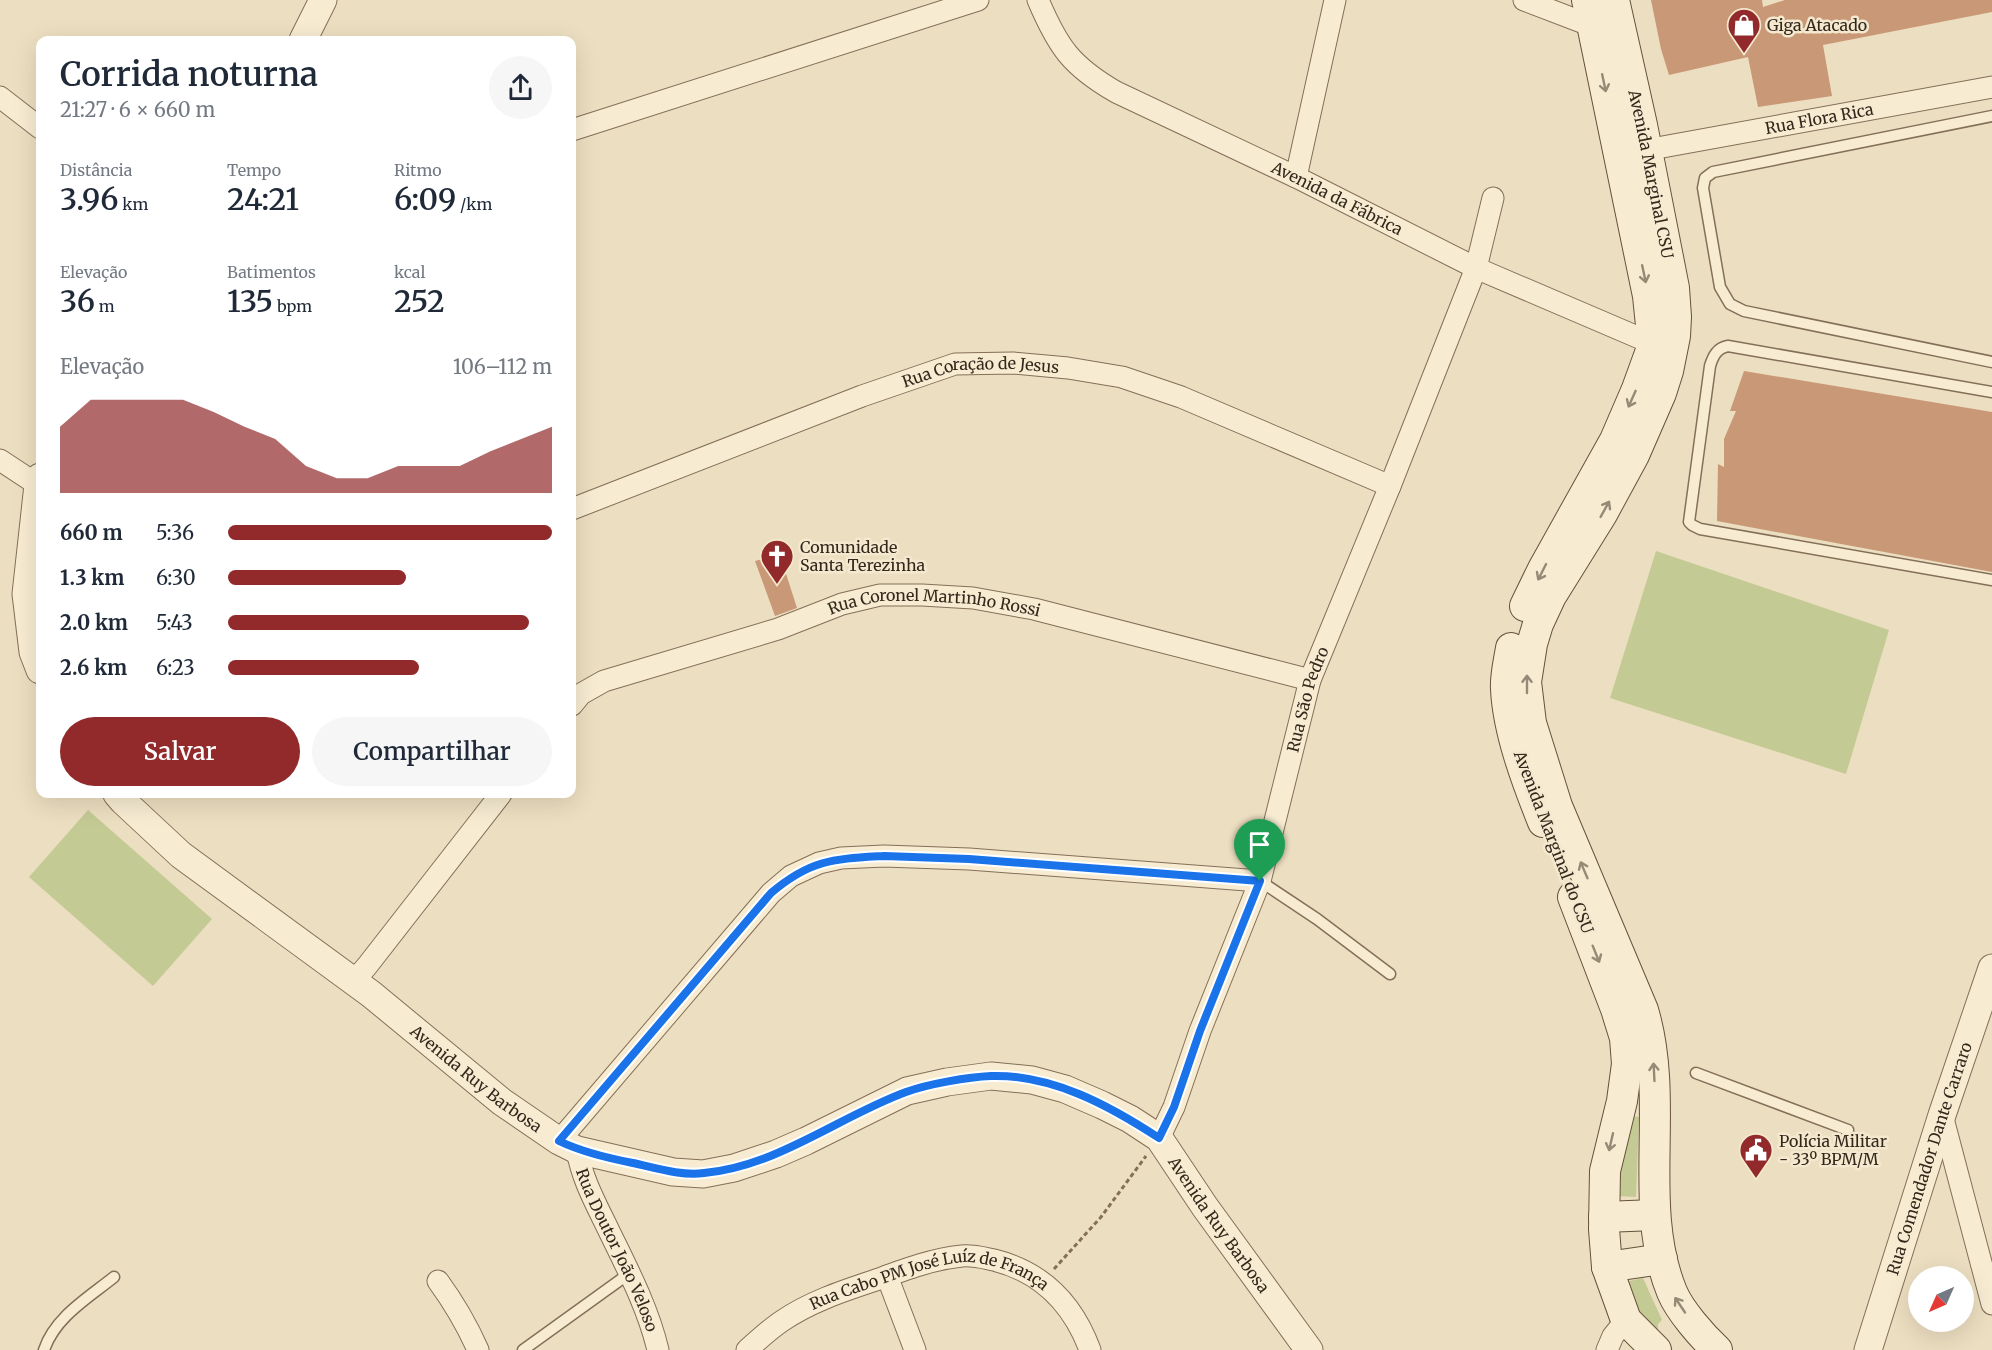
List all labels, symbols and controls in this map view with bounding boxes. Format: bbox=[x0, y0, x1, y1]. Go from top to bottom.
shop icon: Giga Atacado bbox=[1726, 7, 1762, 54]
place label: Giga Atacado bbox=[1767, 15, 1867, 35]
text: Corrida noturna bbox=[60, 54, 318, 95]
button: share bbox=[489, 56, 552, 119]
one-way arrow bbox=[1599, 73, 1610, 93]
street label: Avenida Marginal CSU bbox=[1624, 87, 1678, 260]
text: 21:27 · 6 × 660 m bbox=[60, 97, 215, 122]
street label: Rua Flora Rica bbox=[1763, 99, 1875, 138]
street label: Avenida da Fábrica bbox=[1268, 157, 1406, 239]
text: Distância bbox=[60, 160, 132, 180]
text: Tempo bbox=[227, 160, 281, 180]
text: Ritmo bbox=[394, 160, 442, 180]
text: 3.96 bbox=[60, 180, 118, 218]
text: 24:21 bbox=[227, 180, 299, 218]
text: 6:09 bbox=[394, 180, 456, 218]
text: km bbox=[118, 194, 148, 214]
text: /km bbox=[456, 194, 492, 214]
text: Elevação bbox=[60, 262, 127, 282]
text: Batimentos bbox=[227, 262, 316, 282]
text: kcal bbox=[394, 262, 425, 282]
one-way arrow bbox=[1639, 264, 1650, 283]
text: 36 bbox=[60, 282, 95, 320]
text: 135 bbox=[227, 282, 273, 320]
text: 252 bbox=[394, 282, 445, 320]
text: m bbox=[95, 296, 115, 316]
text: bpm bbox=[273, 296, 312, 316]
street label: Rua Coração de Jesus bbox=[899, 353, 1060, 392]
text: Elevação bbox=[60, 354, 144, 379]
text: 106–112 m bbox=[453, 354, 552, 379]
one-way arrow bbox=[1626, 390, 1638, 408]
one-way arrow bbox=[1599, 501, 1611, 518]
text: 660 m bbox=[60, 520, 123, 545]
text: 5:36 bbox=[156, 520, 194, 545]
place label: Comunidade Santa Terezinha bbox=[800, 537, 926, 575]
church icon: Comunidade Santa Terezinha bbox=[759, 538, 795, 585]
one-way arrow bbox=[1536, 563, 1548, 580]
text: 1.3 km bbox=[60, 565, 124, 590]
text: 6:30 bbox=[156, 565, 196, 590]
street label: Rua Coronel Martinho Rossi bbox=[825, 585, 1043, 620]
text: 2.0 km bbox=[60, 610, 128, 635]
text: 5:43 bbox=[156, 610, 193, 635]
street label: Rua São Pedro bbox=[1282, 644, 1333, 754]
text: 2.6 km bbox=[60, 655, 127, 680]
text: 6:23 bbox=[156, 655, 195, 680]
one-way arrow bbox=[1521, 675, 1533, 695]
button: Salvar bbox=[60, 717, 300, 786]
button: Compartilhar bbox=[312, 717, 552, 786]
street label: Avenida Marginal do CSU bbox=[1509, 747, 1598, 936]
pin bbox=[1234, 819, 1285, 881]
icon: arrive bbox=[1243, 828, 1276, 861]
one-way arrow bbox=[1578, 861, 1589, 879]
one-way arrow bbox=[1591, 944, 1602, 963]
street label: Avenida Ruy Barbosa bbox=[406, 1020, 546, 1137]
street label: Rua Comendador Dante Carraro bbox=[1882, 1039, 1976, 1277]
one-way arrow bbox=[1649, 1063, 1660, 1083]
place label: Polícia Militar - 33º BPM/M bbox=[1779, 1131, 1887, 1169]
public building icon: Polícia Militar - 33º BPM/M bbox=[1738, 1132, 1774, 1179]
one-way arrow bbox=[1605, 1133, 1617, 1152]
street label: Avenida Ruy Barbosa bbox=[1164, 1152, 1274, 1297]
street label: Rua Doutor João Veloso bbox=[572, 1166, 662, 1334]
text: Rua Cabo PM José Luíz de França bbox=[806, 1246, 1053, 1314]
north arrow bbox=[1908, 1266, 1974, 1332]
map controls bbox=[1908, 1266, 1974, 1332]
street label: Rua Cabo PM José Luíz de França bbox=[802, 1282, 1054, 1318]
one-way arrow bbox=[1674, 1297, 1686, 1313]

